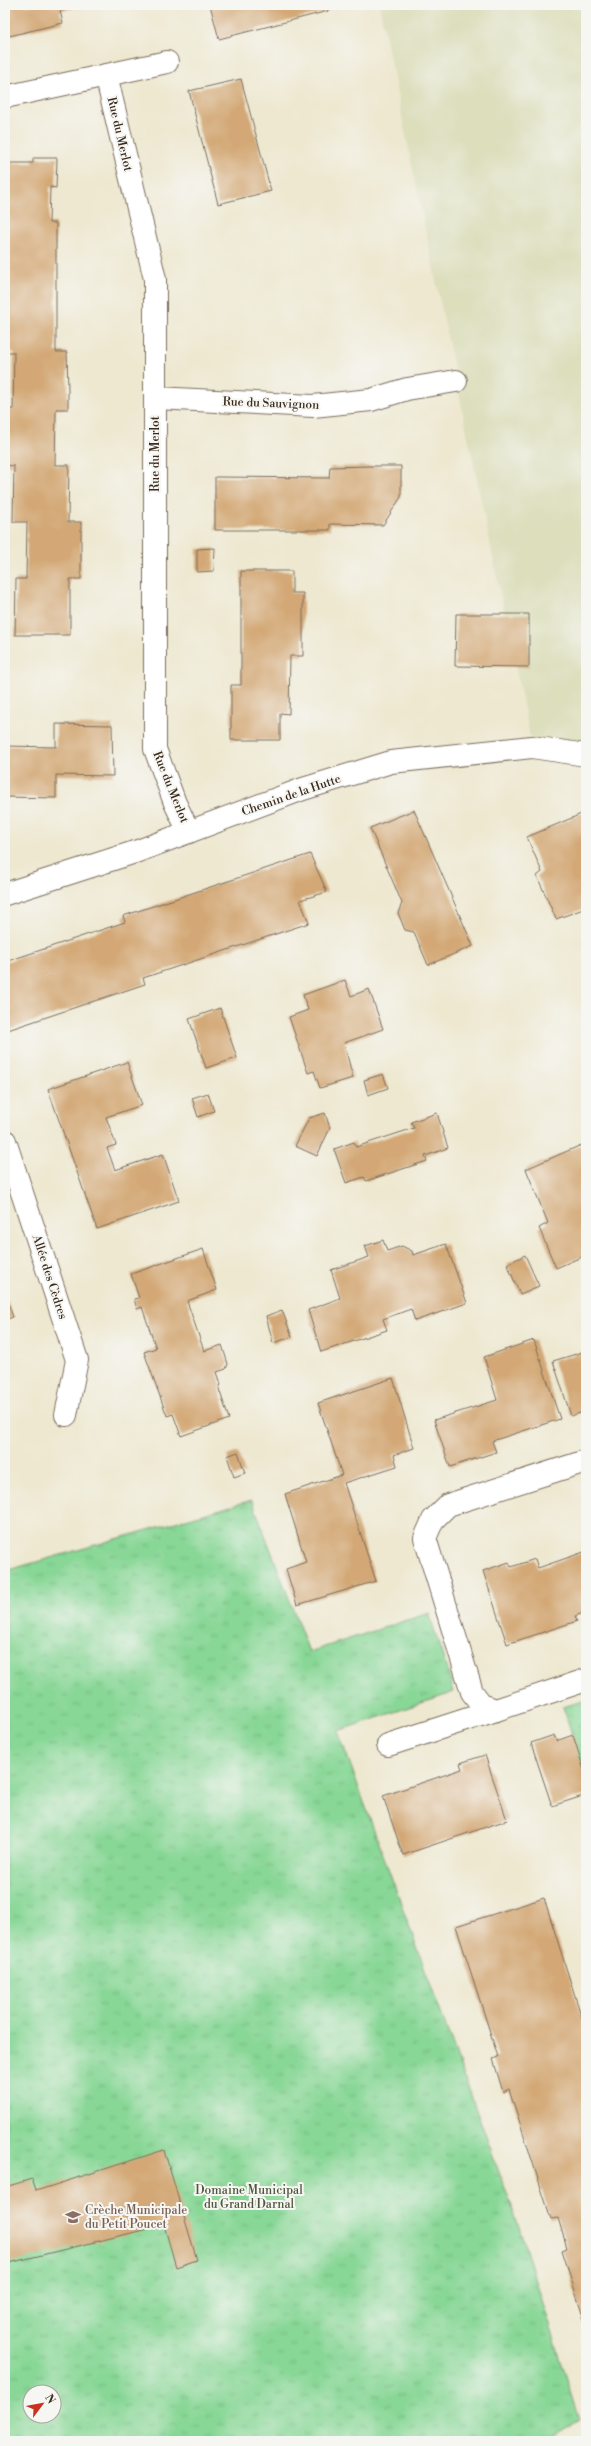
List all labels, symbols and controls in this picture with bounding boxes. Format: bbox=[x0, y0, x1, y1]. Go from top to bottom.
street label: Rue du Merlot bbox=[104, 95, 136, 174]
street label: Rue du Sauvignon bbox=[222, 394, 320, 413]
street label: Rue du Merlot bbox=[148, 415, 163, 492]
street label: Rue du Merlot bbox=[149, 749, 192, 826]
street label: Chemin de la Hutte bbox=[240, 771, 343, 819]
street label: Allée des Cèdres bbox=[28, 1232, 70, 1321]
park label: Domaine Municipal du Grand Darnal bbox=[195, 2183, 303, 2212]
place label: Crèche Municipale du Petit Poucet bbox=[85, 2203, 187, 2232]
school or university icon: Crèche Municipale du Petit Poucet bbox=[64, 2208, 82, 2226]
north arrow bbox=[22, 2384, 62, 2424]
text: N bbox=[41, 2392, 58, 2407]

